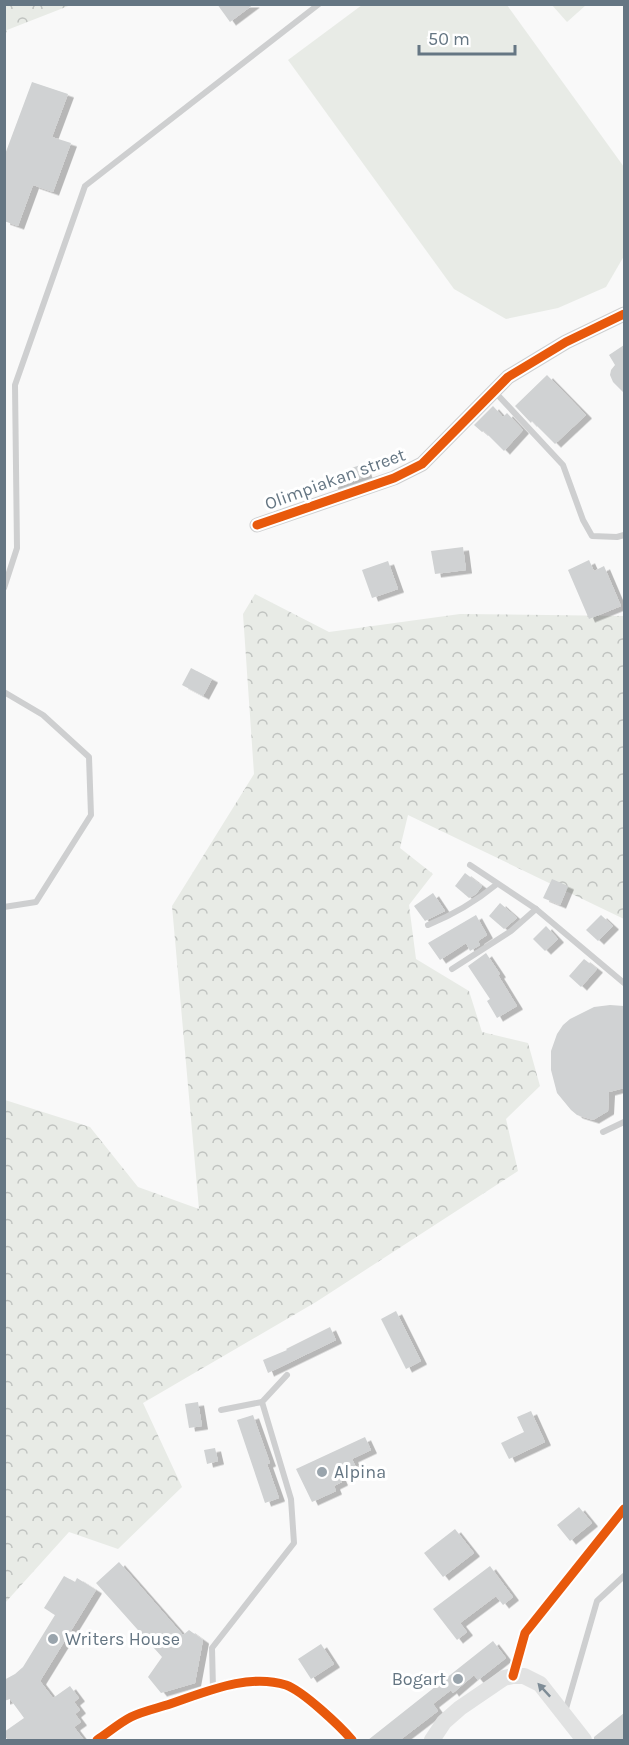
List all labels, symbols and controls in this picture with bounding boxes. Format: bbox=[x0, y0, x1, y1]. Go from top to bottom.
scale bar bbox=[419, 18, 515, 56]
text: 50 m bbox=[428, 28, 470, 50]
street label: Olimpiakan street bbox=[262, 443, 408, 515]
place label: Alpina bbox=[334, 1461, 386, 1483]
marker: Alpina bbox=[315, 1465, 329, 1479]
place label: Writers House bbox=[65, 1628, 180, 1650]
marker: Writers House bbox=[46, 1632, 60, 1646]
place label: Bogart bbox=[392, 1668, 446, 1690]
marker: Bogart bbox=[451, 1672, 465, 1686]
one-way arrow bbox=[537, 1683, 551, 1698]

